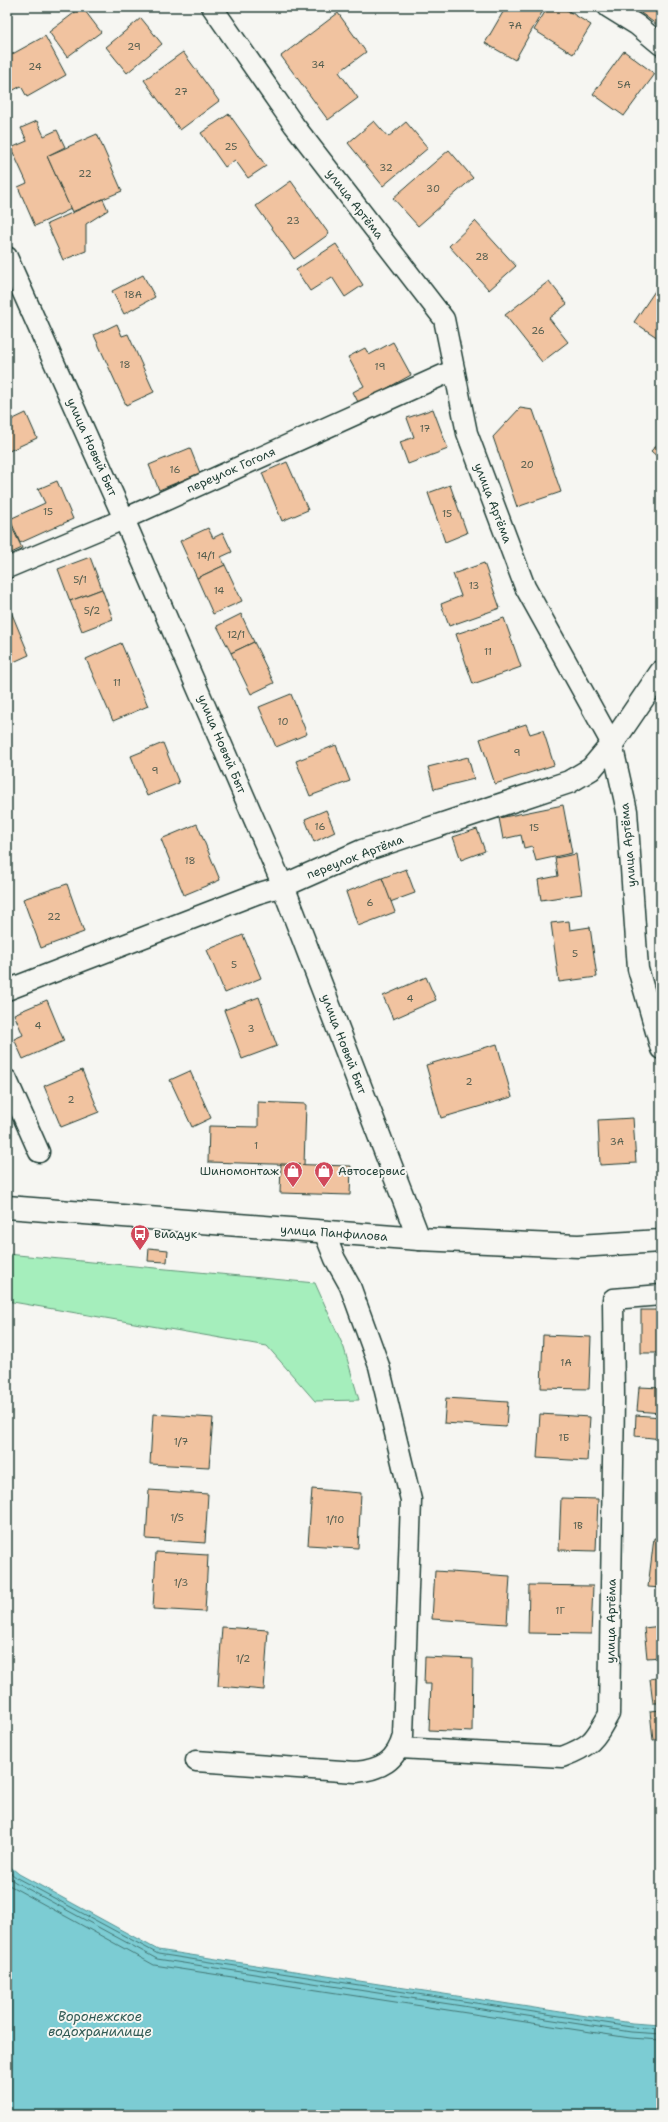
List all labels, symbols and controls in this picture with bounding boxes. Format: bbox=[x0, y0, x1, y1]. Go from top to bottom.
house number: 7А bbox=[508, 19, 522, 32]
house number: 29 bbox=[127, 40, 141, 53]
house number: 34 bbox=[311, 58, 325, 71]
house number: 24 bbox=[28, 60, 42, 73]
house number: 5А bbox=[617, 78, 631, 91]
house number: 27 bbox=[174, 85, 188, 98]
house number: 25 bbox=[225, 140, 237, 153]
house number: 32 bbox=[379, 161, 393, 174]
street label: улица Артёма bbox=[323, 166, 388, 243]
house number: 22 bbox=[78, 167, 92, 180]
house number: 30 bbox=[426, 182, 440, 195]
house number: 23 bbox=[286, 214, 300, 227]
house number: 28 bbox=[475, 250, 489, 263]
house number: 18А bbox=[124, 288, 142, 301]
house number: 26 bbox=[531, 324, 545, 337]
house number: 18 bbox=[119, 358, 131, 371]
house number: 19 bbox=[375, 360, 385, 373]
street label: улица Новый Быт bbox=[63, 395, 121, 499]
house number: 17 bbox=[420, 422, 430, 435]
street label: переулок Гоголя bbox=[184, 443, 278, 497]
house number: 20 bbox=[520, 458, 534, 471]
street label: улица Артёма bbox=[470, 461, 516, 546]
house number: 16 bbox=[170, 463, 180, 476]
house number: 15 bbox=[43, 505, 53, 518]
house number: 15 bbox=[442, 507, 452, 520]
house number: 14/1 bbox=[197, 549, 215, 562]
house number: 5/1 bbox=[73, 573, 87, 586]
house number: 13 bbox=[469, 579, 479, 592]
house number: 14 bbox=[214, 584, 224, 597]
house number: 5/2 bbox=[84, 604, 100, 617]
house number: 12/1 bbox=[227, 628, 245, 641]
house number: 11 bbox=[484, 645, 492, 658]
house number: 11 bbox=[113, 676, 121, 689]
street label: улица Новый Быт bbox=[194, 692, 250, 797]
house number: 10 bbox=[278, 715, 288, 728]
house number: 9 bbox=[514, 746, 521, 759]
house number: 9 bbox=[152, 764, 159, 777]
street label: улица Артёма bbox=[616, 802, 640, 888]
house number: 16 bbox=[315, 820, 325, 833]
house number: 15 bbox=[529, 821, 539, 834]
street label: переулок Артёма bbox=[304, 831, 406, 883]
house number: 18 bbox=[184, 854, 196, 867]
house number: 6 bbox=[367, 896, 374, 909]
house number: 22 bbox=[47, 910, 61, 923]
house number: 5 bbox=[572, 947, 578, 960]
house number: 5 bbox=[231, 958, 237, 971]
street label: улица Новый Быт bbox=[318, 992, 371, 1097]
house number: 4 bbox=[407, 992, 414, 1005]
house number: 4 bbox=[35, 1019, 42, 1032]
house number: 3 bbox=[248, 1022, 255, 1035]
house number: 2 bbox=[466, 1075, 473, 1088]
house number: 2 bbox=[68, 1093, 75, 1106]
house number: 3А bbox=[610, 1135, 624, 1148]
house number: 1 bbox=[254, 1139, 258, 1152]
shop icon: Шиномонтаж bbox=[282, 1160, 304, 1188]
shop icon: Автосервис bbox=[313, 1160, 335, 1188]
place label: Шиномонтаж bbox=[200, 1163, 279, 1179]
place label: Автосервис bbox=[338, 1163, 406, 1179]
street label: улица Панфилова bbox=[280, 1221, 389, 1245]
bus stop icon: Виадук bbox=[129, 1223, 151, 1251]
place label: Виадук bbox=[154, 1226, 198, 1242]
house number: 1А bbox=[560, 1356, 572, 1369]
house number: 1Б bbox=[559, 1431, 569, 1444]
house number: 1/7 bbox=[174, 1435, 188, 1448]
house number: 1/5 bbox=[170, 1511, 184, 1524]
house number: 1/10 bbox=[326, 1513, 344, 1526]
house number: 1В bbox=[573, 1519, 583, 1532]
house number: 1/3 bbox=[174, 1576, 188, 1589]
street label: улица Артёма bbox=[602, 1578, 620, 1663]
house number: 1Г bbox=[555, 1604, 565, 1617]
house number: 1/2 bbox=[236, 1652, 250, 1665]
water label: Воронежское водохранилище bbox=[48, 2008, 152, 2040]

